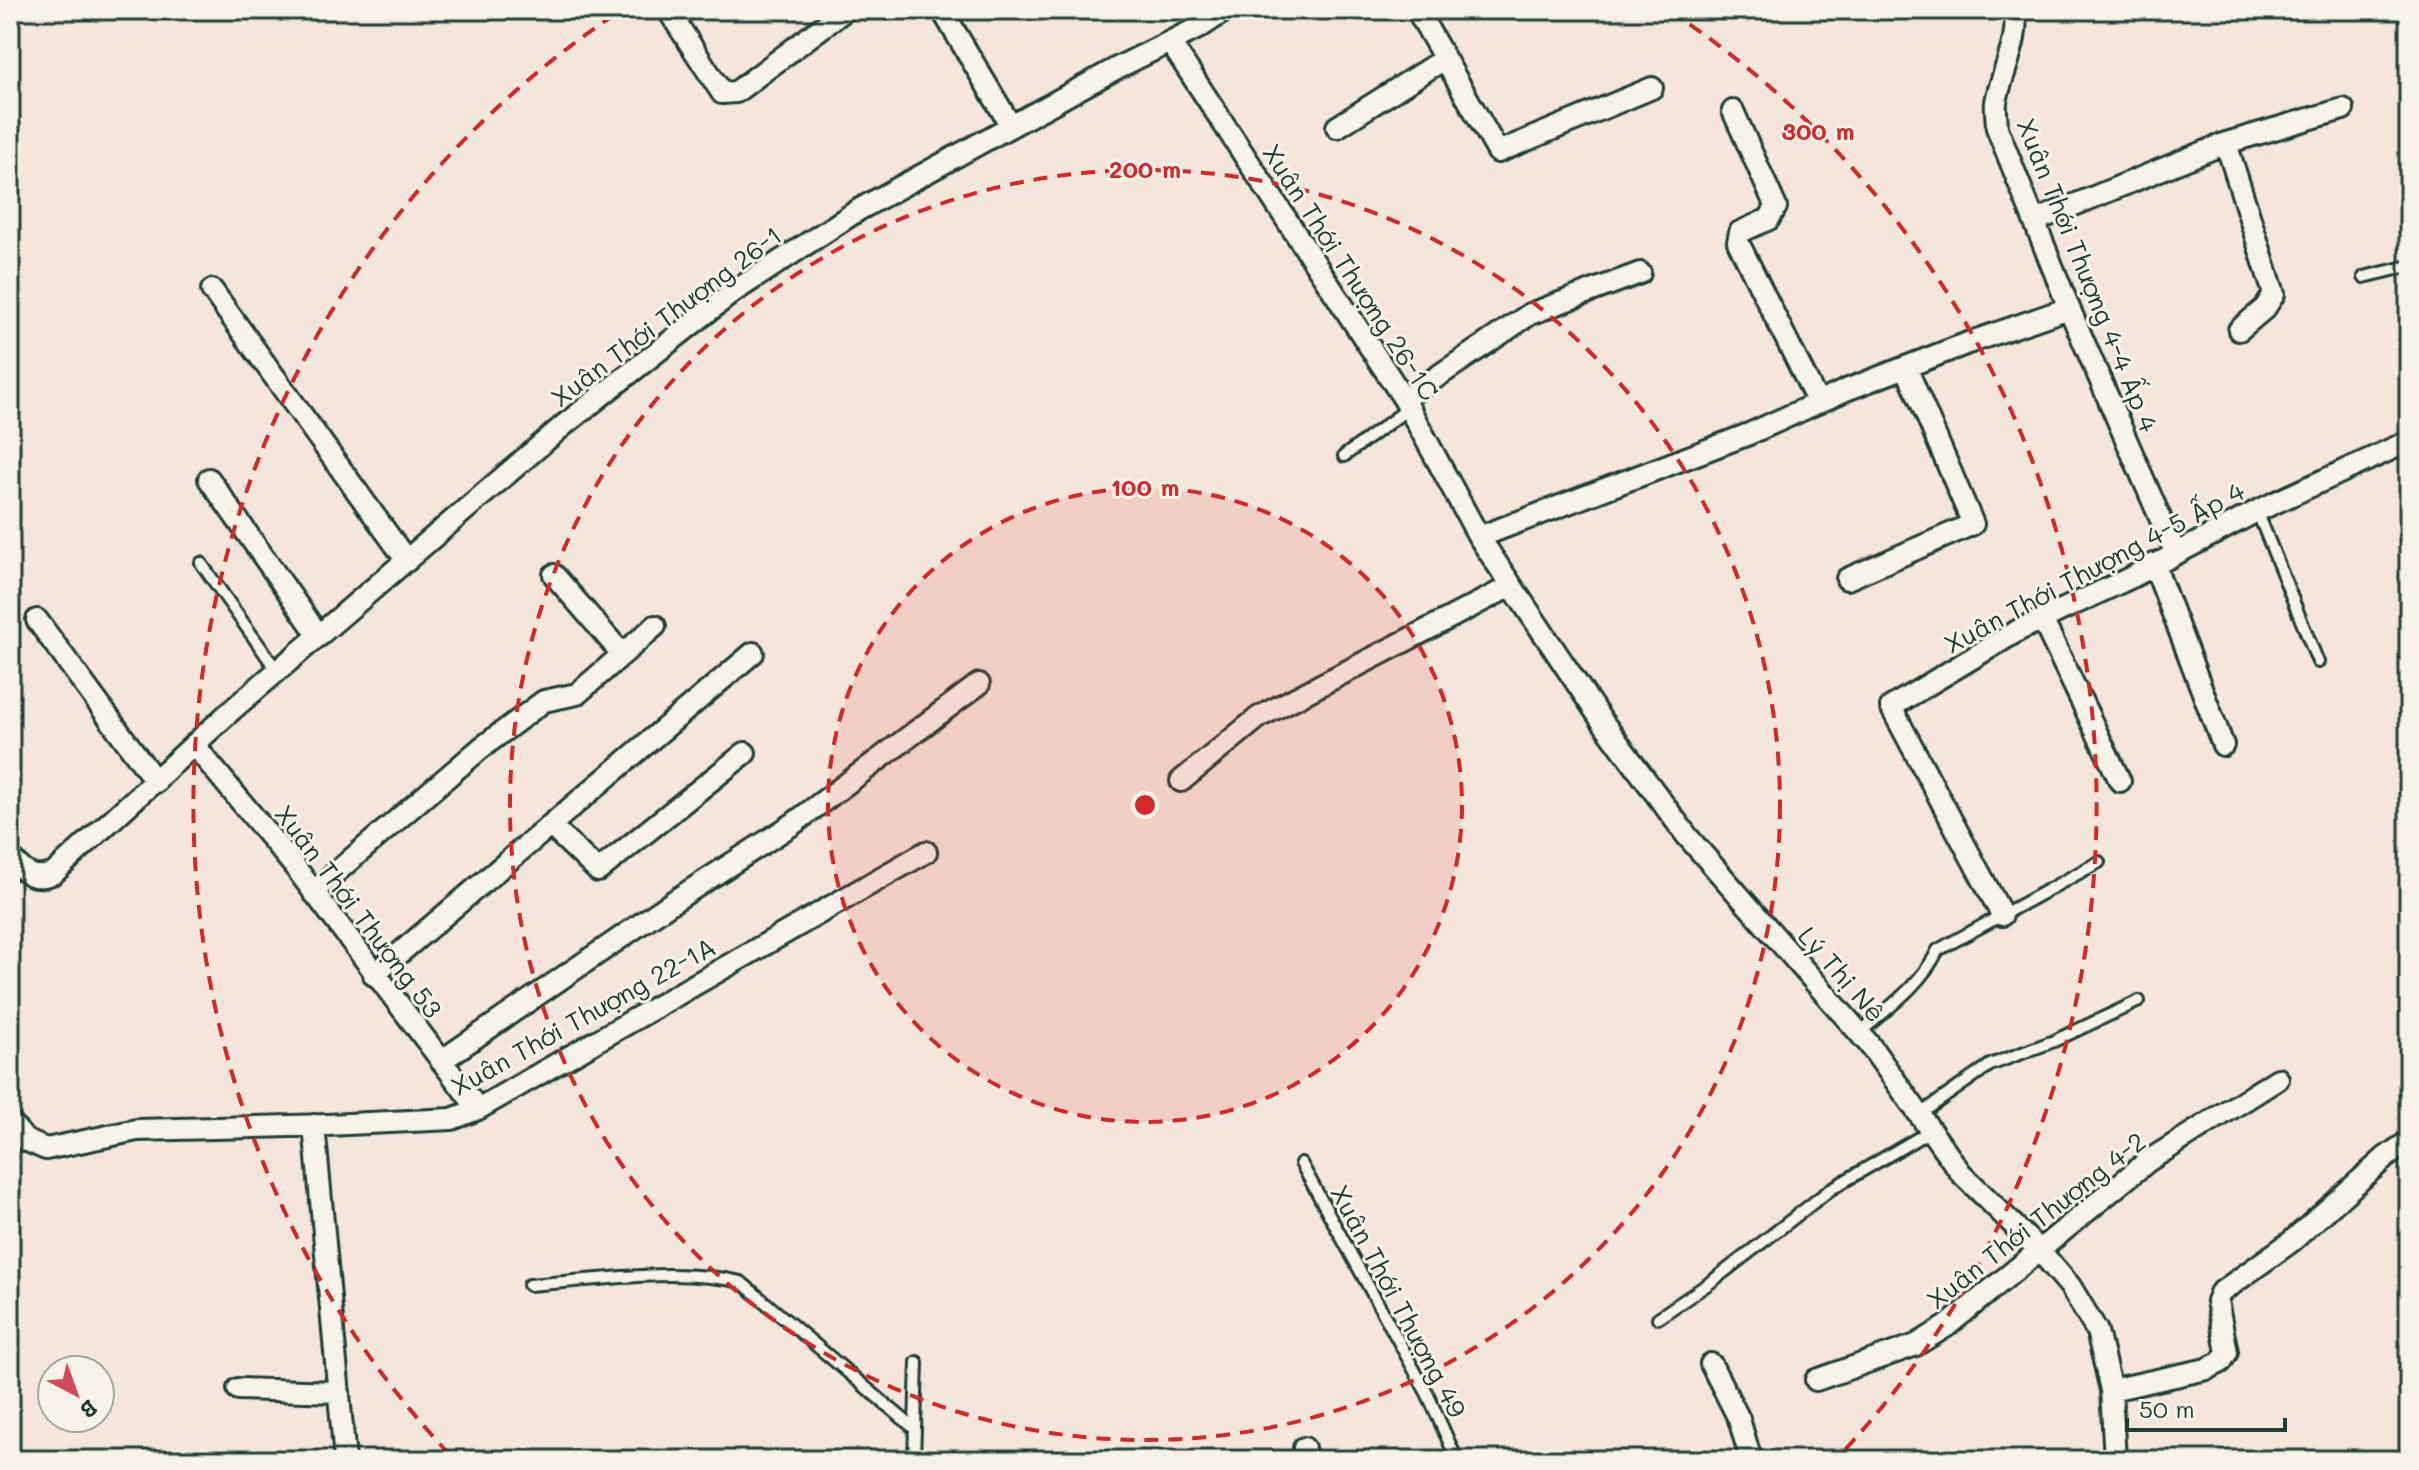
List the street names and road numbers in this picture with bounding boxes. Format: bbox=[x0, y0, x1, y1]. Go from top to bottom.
street label: Xuân Thới Thượng 4-4 Ấp 4 bbox=[2009, 113, 2167, 437]
street label: Xuân Thới Thượng 26-1C bbox=[1255, 137, 1447, 407]
street label: Xuân Thới Thượng 26-1 bbox=[544, 218, 788, 414]
street label: Xuân Thới Thượng 4-5 Ấp 4 bbox=[1938, 473, 2250, 661]
street label: Xuân Thới Thượng 53 bbox=[268, 798, 450, 1024]
street label: Lý Thị Nê bbox=[1791, 919, 1893, 1029]
street label: Xuân Thới Thượng 22-1A bbox=[445, 929, 721, 1103]
street label: Xuân Thới Thượng 4-2 bbox=[1920, 1124, 2152, 1316]
street label: Xuân Thới Thượng 49 bbox=[1323, 1179, 1475, 1423]

